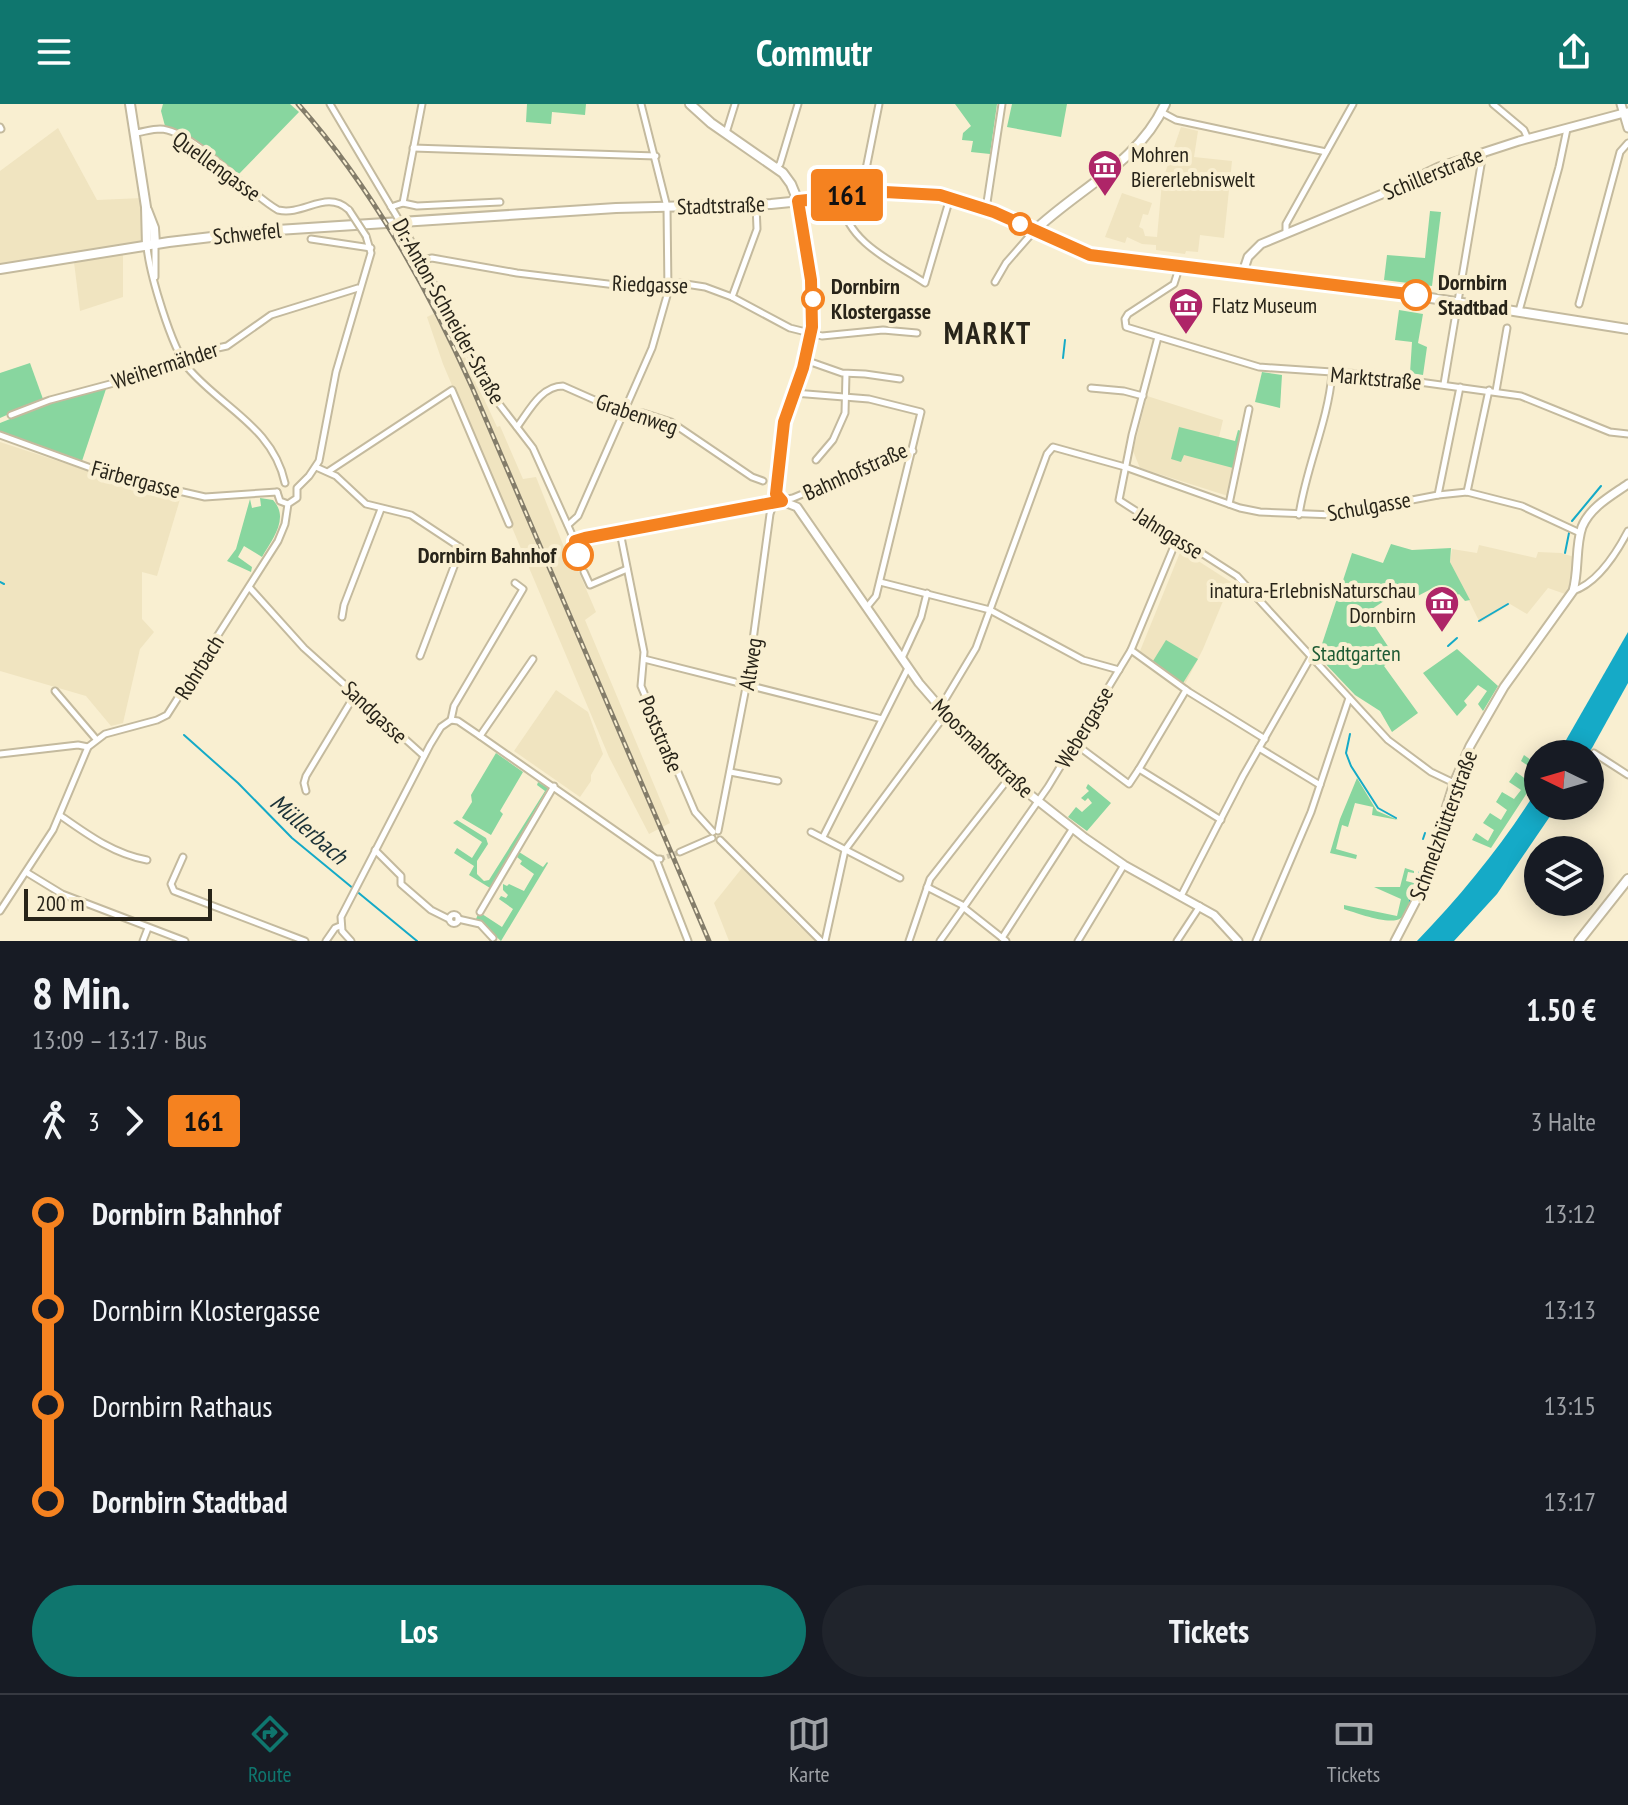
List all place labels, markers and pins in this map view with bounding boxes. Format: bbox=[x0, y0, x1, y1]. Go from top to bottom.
place label: Mohren Biererlebniswelt bbox=[1131, 140, 1255, 193]
museum icon: Mohren Biererlebniswelt bbox=[1086, 148, 1124, 198]
unlabelled marker bbox=[1009, 213, 1031, 235]
place label: Dornbirn Stadtbad bbox=[1438, 268, 1508, 321]
place label: Dornbirn Klostergasse bbox=[831, 272, 931, 325]
marker: Dornbirn Stadtbad bbox=[1401, 280, 1431, 310]
museum icon: Flatz Museum bbox=[1167, 286, 1205, 336]
marker: Dornbirn Klostergasse bbox=[802, 288, 824, 310]
place label: Flatz Museum bbox=[1212, 291, 1317, 319]
marker: Dornbirn Bahnhof bbox=[563, 540, 593, 570]
place label: Dornbirn Bahnhof bbox=[418, 541, 557, 569]
place label: inatura-ErlebnisNaturschau Dornbirn bbox=[1209, 576, 1416, 629]
museum icon: inatura-ErlebnisNaturschau Dornbirn bbox=[1423, 584, 1461, 634]

